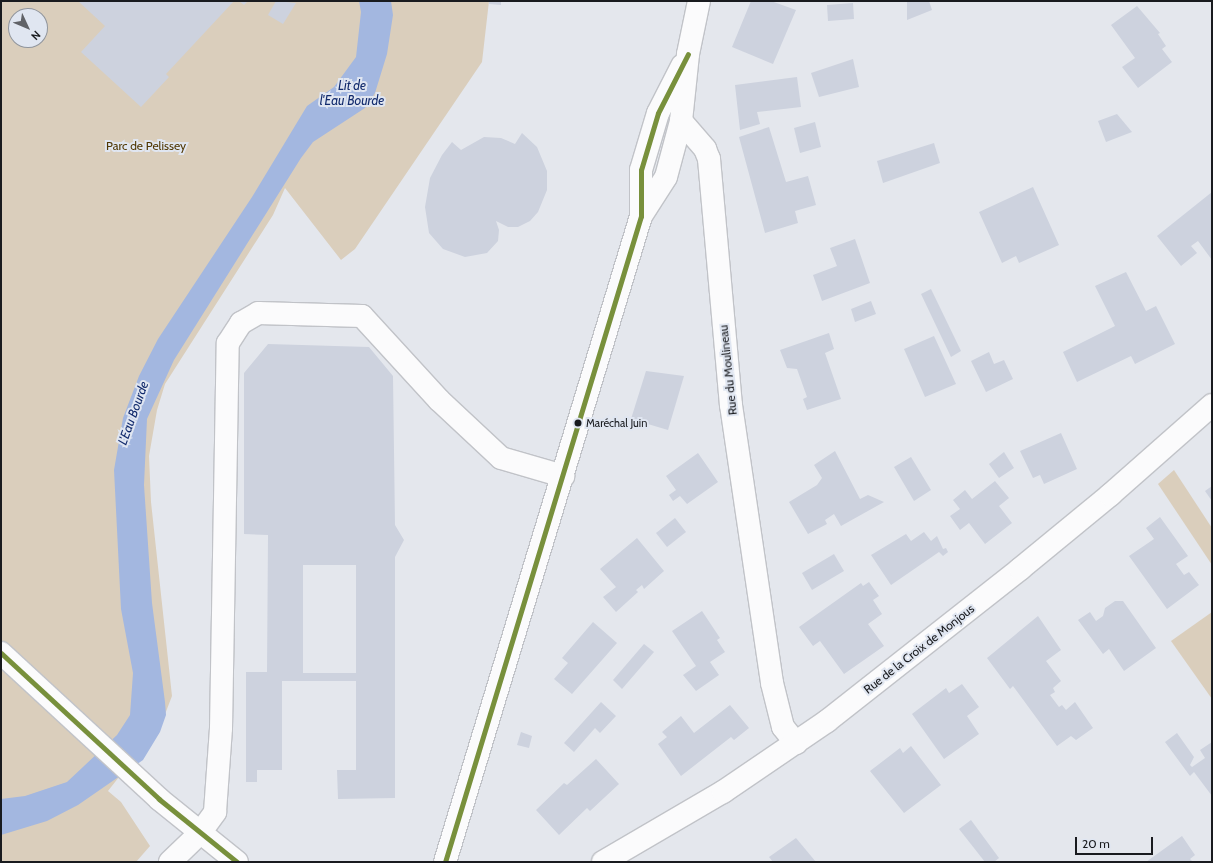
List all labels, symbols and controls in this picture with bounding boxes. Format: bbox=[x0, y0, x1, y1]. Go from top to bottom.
north arrow bbox=[8, 8, 48, 48]
text: N bbox=[28, 28, 44, 43]
water label: Lit de l'Eau Bourde bbox=[320, 78, 384, 109]
park label: Parc de Pelissey bbox=[106, 139, 186, 153]
street label: Rue du Moulineau bbox=[716, 324, 740, 416]
water label: L'Eau Bourde bbox=[114, 379, 152, 447]
place label: Maréchal Juin bbox=[586, 416, 647, 430]
marker: Maréchal Juin bbox=[573, 418, 583, 428]
street label: Rue de la Croix de Monjous bbox=[861, 601, 977, 697]
scale bar bbox=[1077, 829, 1155, 855]
text: 20 m bbox=[1082, 836, 1110, 851]

